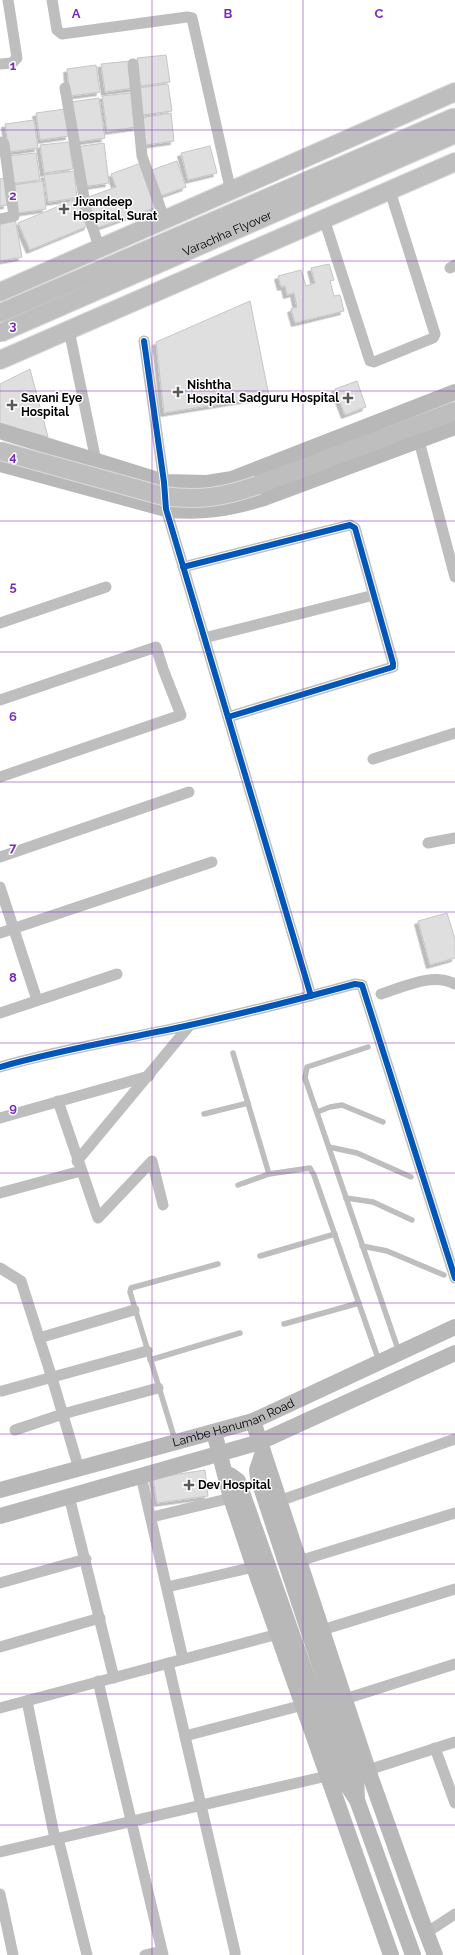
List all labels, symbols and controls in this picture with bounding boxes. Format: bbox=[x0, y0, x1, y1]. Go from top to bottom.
text: A bbox=[72, 6, 81, 21]
text: B bbox=[224, 6, 233, 21]
text: C bbox=[375, 6, 384, 21]
text: 1 bbox=[10, 58, 17, 73]
text: 2 bbox=[9, 188, 17, 203]
place label: Jivandeep Hospital, Surat bbox=[73, 195, 158, 223]
marker: Jivandeep Hospital, Surat bbox=[58, 203, 70, 215]
street label: Varachha Flyover bbox=[181, 208, 275, 259]
text: 3 bbox=[9, 318, 17, 333]
place label: Nishtha Hospital bbox=[187, 378, 235, 406]
marker: Nishtha Hospital bbox=[172, 386, 184, 398]
place label: Savani Eye Hospital bbox=[21, 391, 82, 419]
place label: Sadguru Hospital bbox=[239, 391, 339, 405]
marker: Sadguru Hospital bbox=[342, 392, 354, 404]
marker: Savani Eye Hospital bbox=[6, 399, 18, 411]
text: 4 bbox=[9, 449, 17, 464]
text: 5 bbox=[9, 579, 17, 594]
text: 6 bbox=[9, 709, 17, 724]
text: 7 bbox=[9, 840, 17, 855]
text: 8 bbox=[9, 970, 17, 985]
text: 9 bbox=[9, 1100, 17, 1115]
street label: Lambe Hanuman Road bbox=[171, 1396, 297, 1450]
place label: Dev Hospital bbox=[198, 1478, 271, 1492]
marker: Dev Hospital bbox=[183, 1479, 195, 1491]

